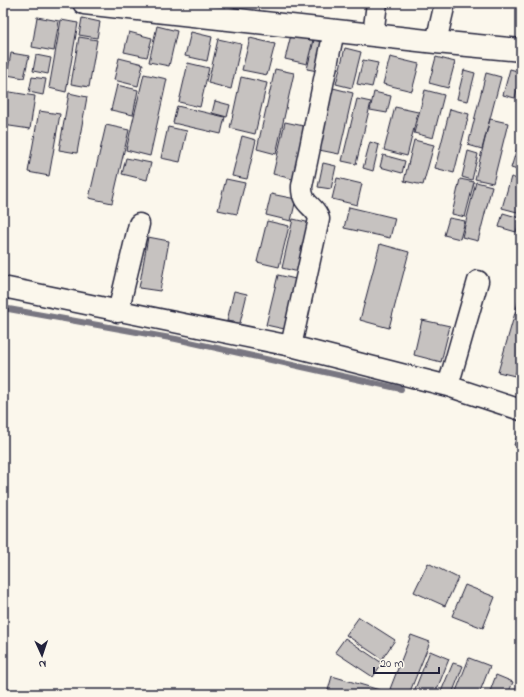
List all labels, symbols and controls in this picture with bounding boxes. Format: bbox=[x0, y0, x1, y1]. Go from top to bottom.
north arrow bbox=[22, 635, 62, 675]
scale bar bbox=[374, 649, 439, 675]
text: 20 m bbox=[380, 655, 403, 673]
text: N bbox=[38, 656, 47, 672]

